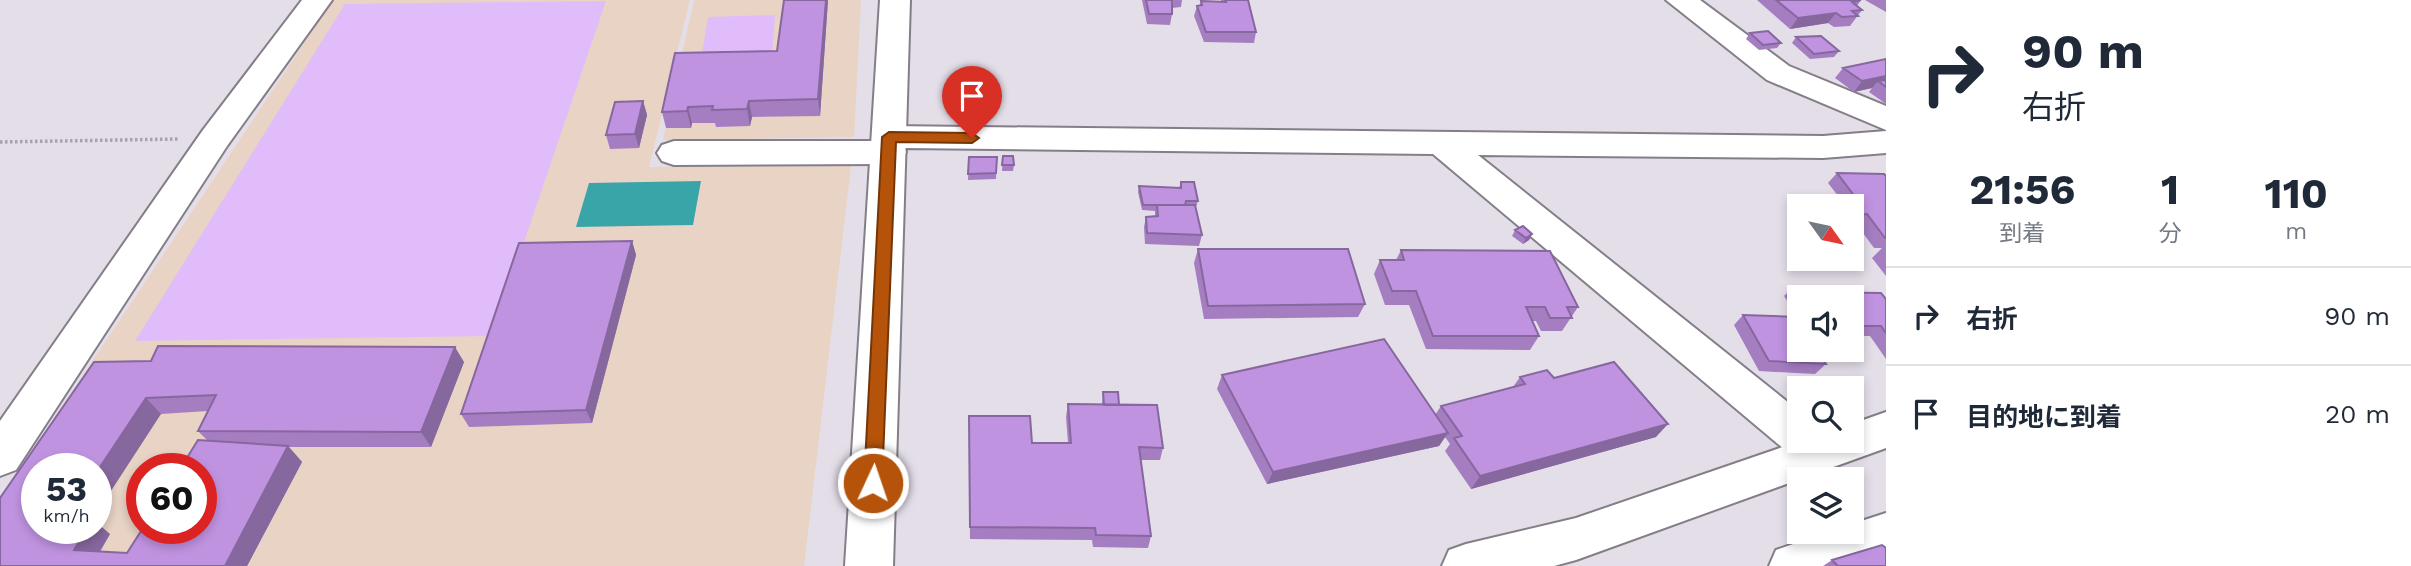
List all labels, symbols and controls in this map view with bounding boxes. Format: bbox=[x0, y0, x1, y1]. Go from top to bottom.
text: 90 m bbox=[2022, 22, 2144, 80]
icon: right bbox=[1907, 28, 1998, 119]
pin bbox=[942, 66, 1002, 138]
icon: arrive bbox=[953, 77, 991, 115]
text: 右折 bbox=[2022, 88, 2086, 126]
text: 21:56 bbox=[1969, 165, 2075, 214]
text: 1 bbox=[2161, 165, 2179, 214]
text: 110 bbox=[2265, 169, 2328, 218]
north arrow bbox=[1787, 194, 1864, 271]
map controls bbox=[1787, 194, 1864, 544]
text: m bbox=[2285, 218, 2307, 245]
text: 到着 bbox=[1999, 220, 2045, 247]
text: 分 bbox=[2158, 220, 2181, 247]
button: sound bbox=[1787, 285, 1864, 362]
icon: right bbox=[1907, 297, 1945, 335]
text: 90 m bbox=[2324, 301, 2390, 331]
text: 右折 bbox=[1966, 304, 2018, 334]
button: search bbox=[1787, 376, 1864, 453]
icon: arrive bbox=[1907, 395, 1945, 433]
text: 20 m bbox=[2325, 399, 2390, 429]
text: 目的地に到着 bbox=[1966, 402, 2122, 432]
position arrow bbox=[836, 446, 910, 520]
speed limit sign: 60 bbox=[126, 453, 217, 544]
button: layers bbox=[1787, 467, 1864, 544]
text: 53 bbox=[46, 468, 87, 510]
text: km/h bbox=[43, 505, 90, 526]

